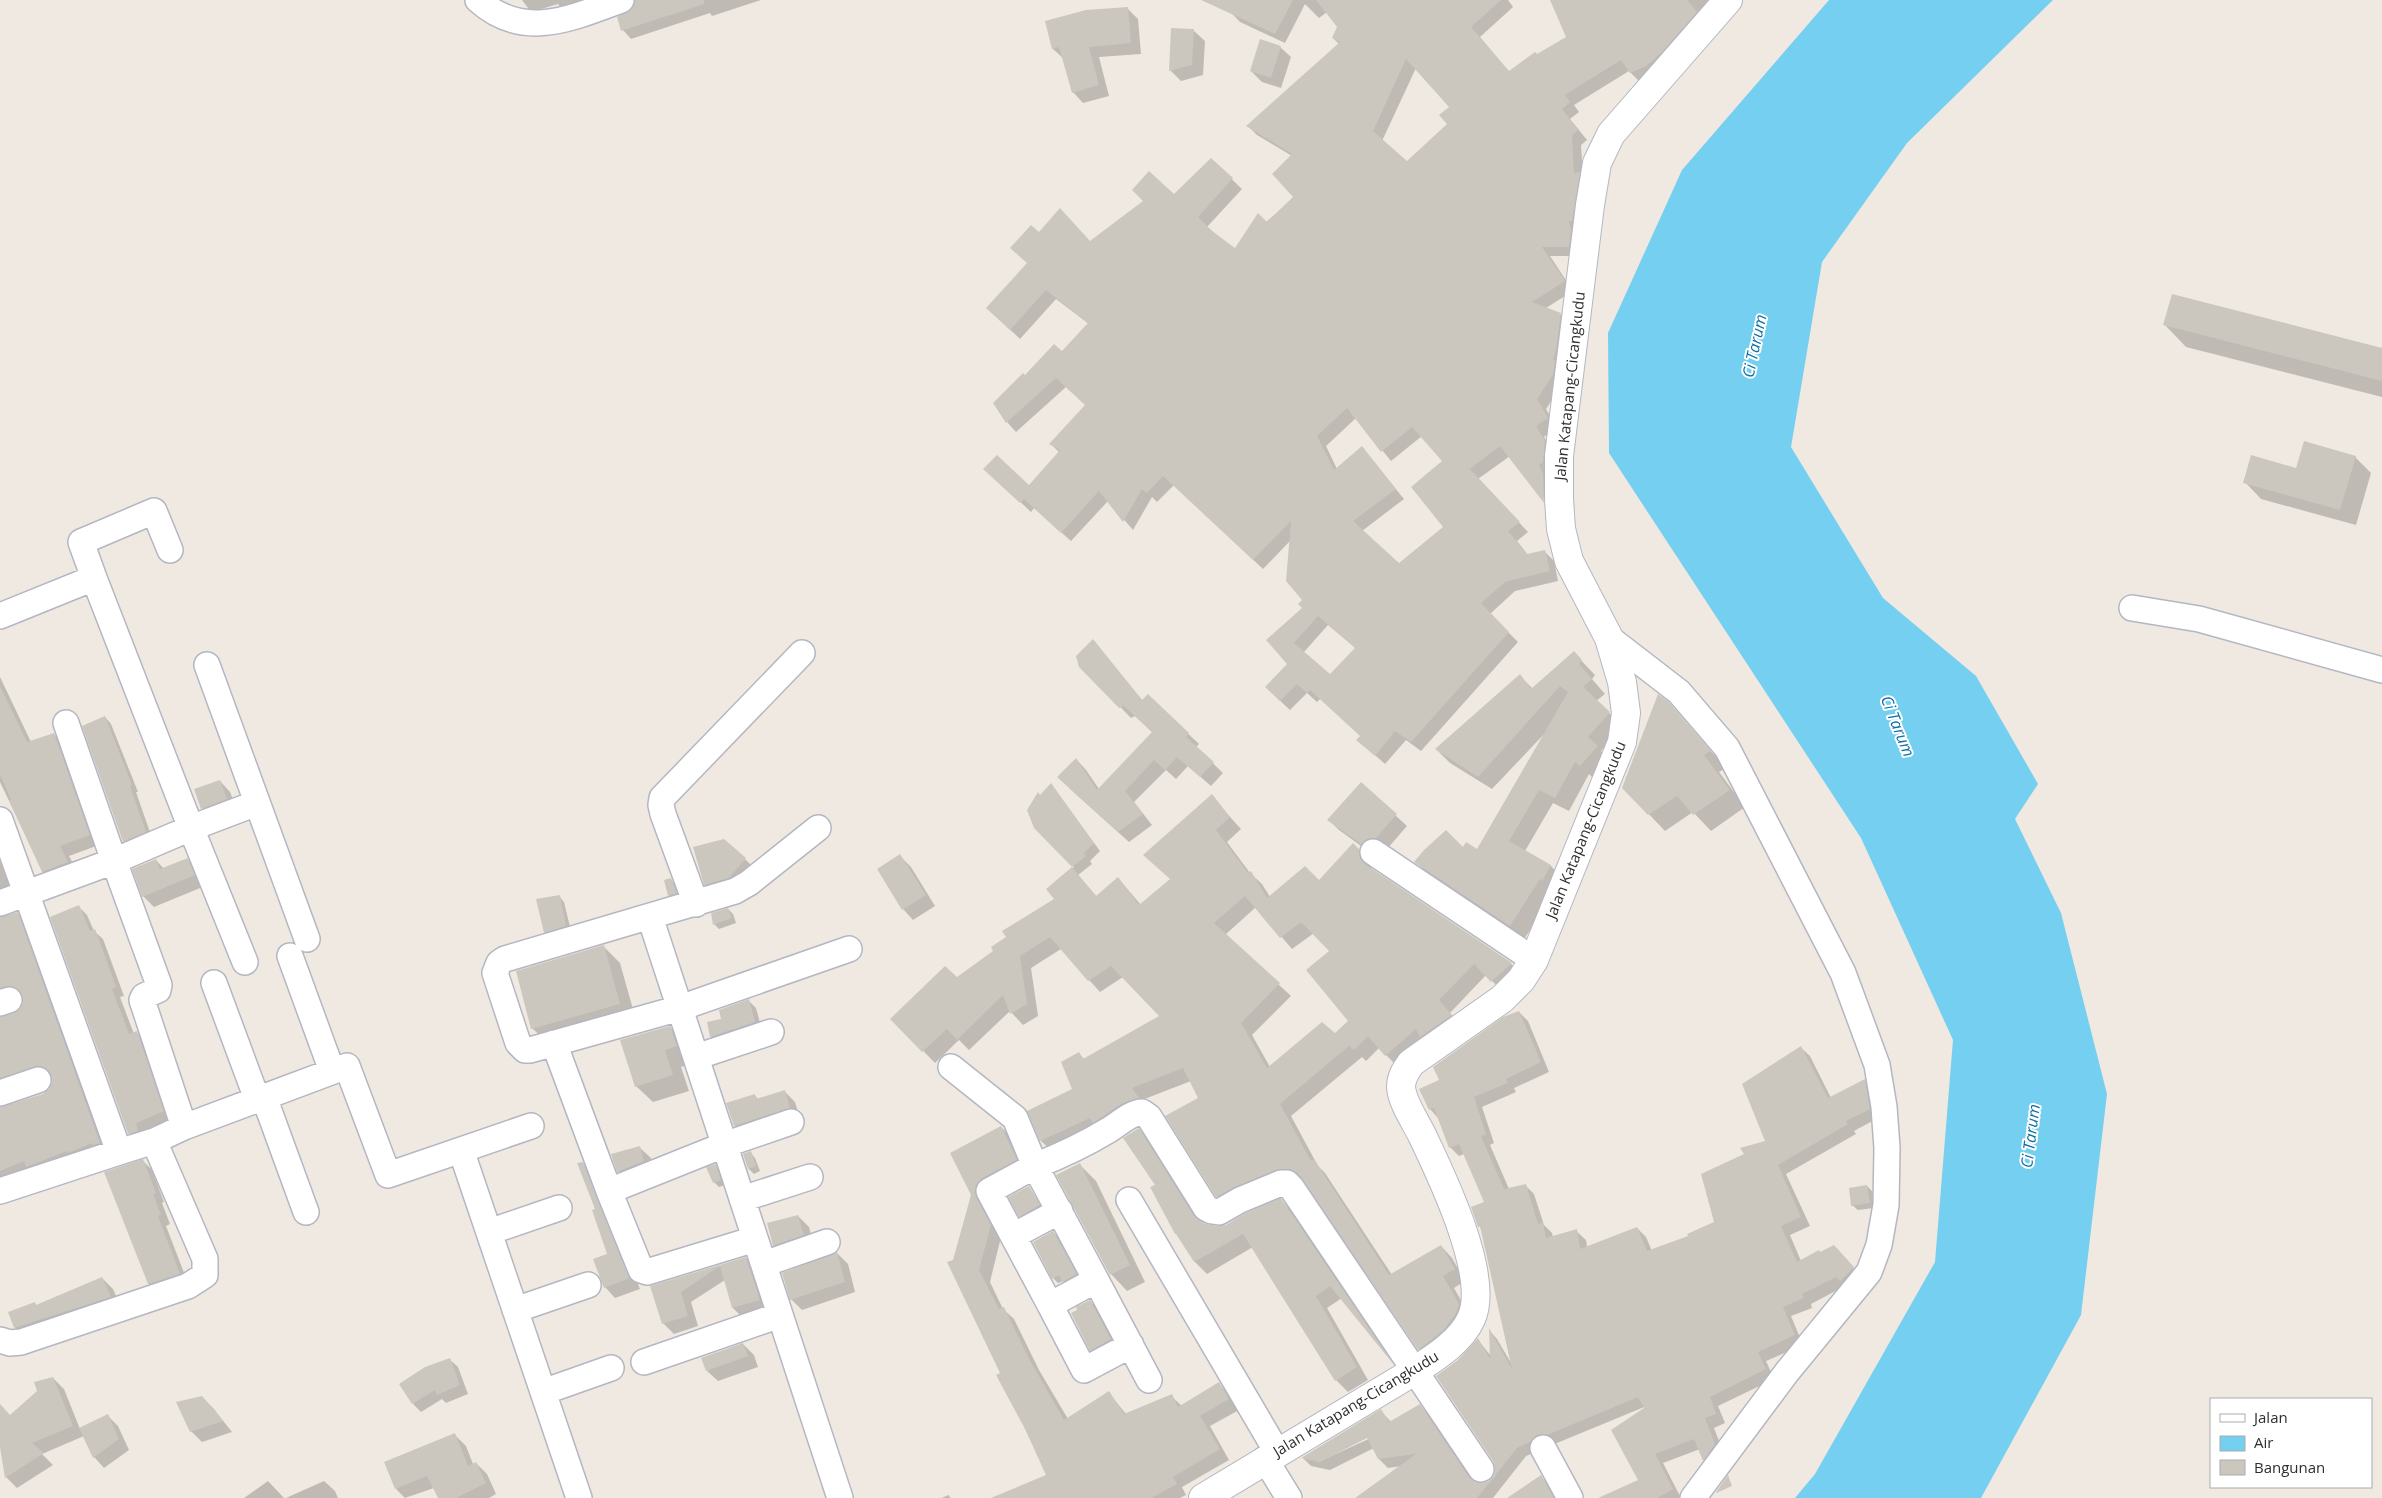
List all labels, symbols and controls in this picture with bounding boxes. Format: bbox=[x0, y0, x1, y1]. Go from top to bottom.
street label: Jalan Katapang-Cicangkudu bbox=[1549, 290, 1589, 483]
water label: Ci Tarum bbox=[1737, 312, 1771, 380]
water label: Ci Tarum bbox=[1876, 692, 1920, 760]
street label: Jalan Katapang-Cicangkudu bbox=[1539, 738, 1630, 923]
water label: Ci Tarum bbox=[2015, 1103, 2045, 1169]
street label: Jalan Katapang-Cicangkudu bbox=[1267, 1346, 1442, 1462]
legend bbox=[2210, 1398, 2372, 1488]
text: Jalan bbox=[2252, 1407, 2288, 1427]
text: Air bbox=[2254, 1432, 2273, 1452]
text: Bangunan bbox=[2254, 1457, 2325, 1477]

